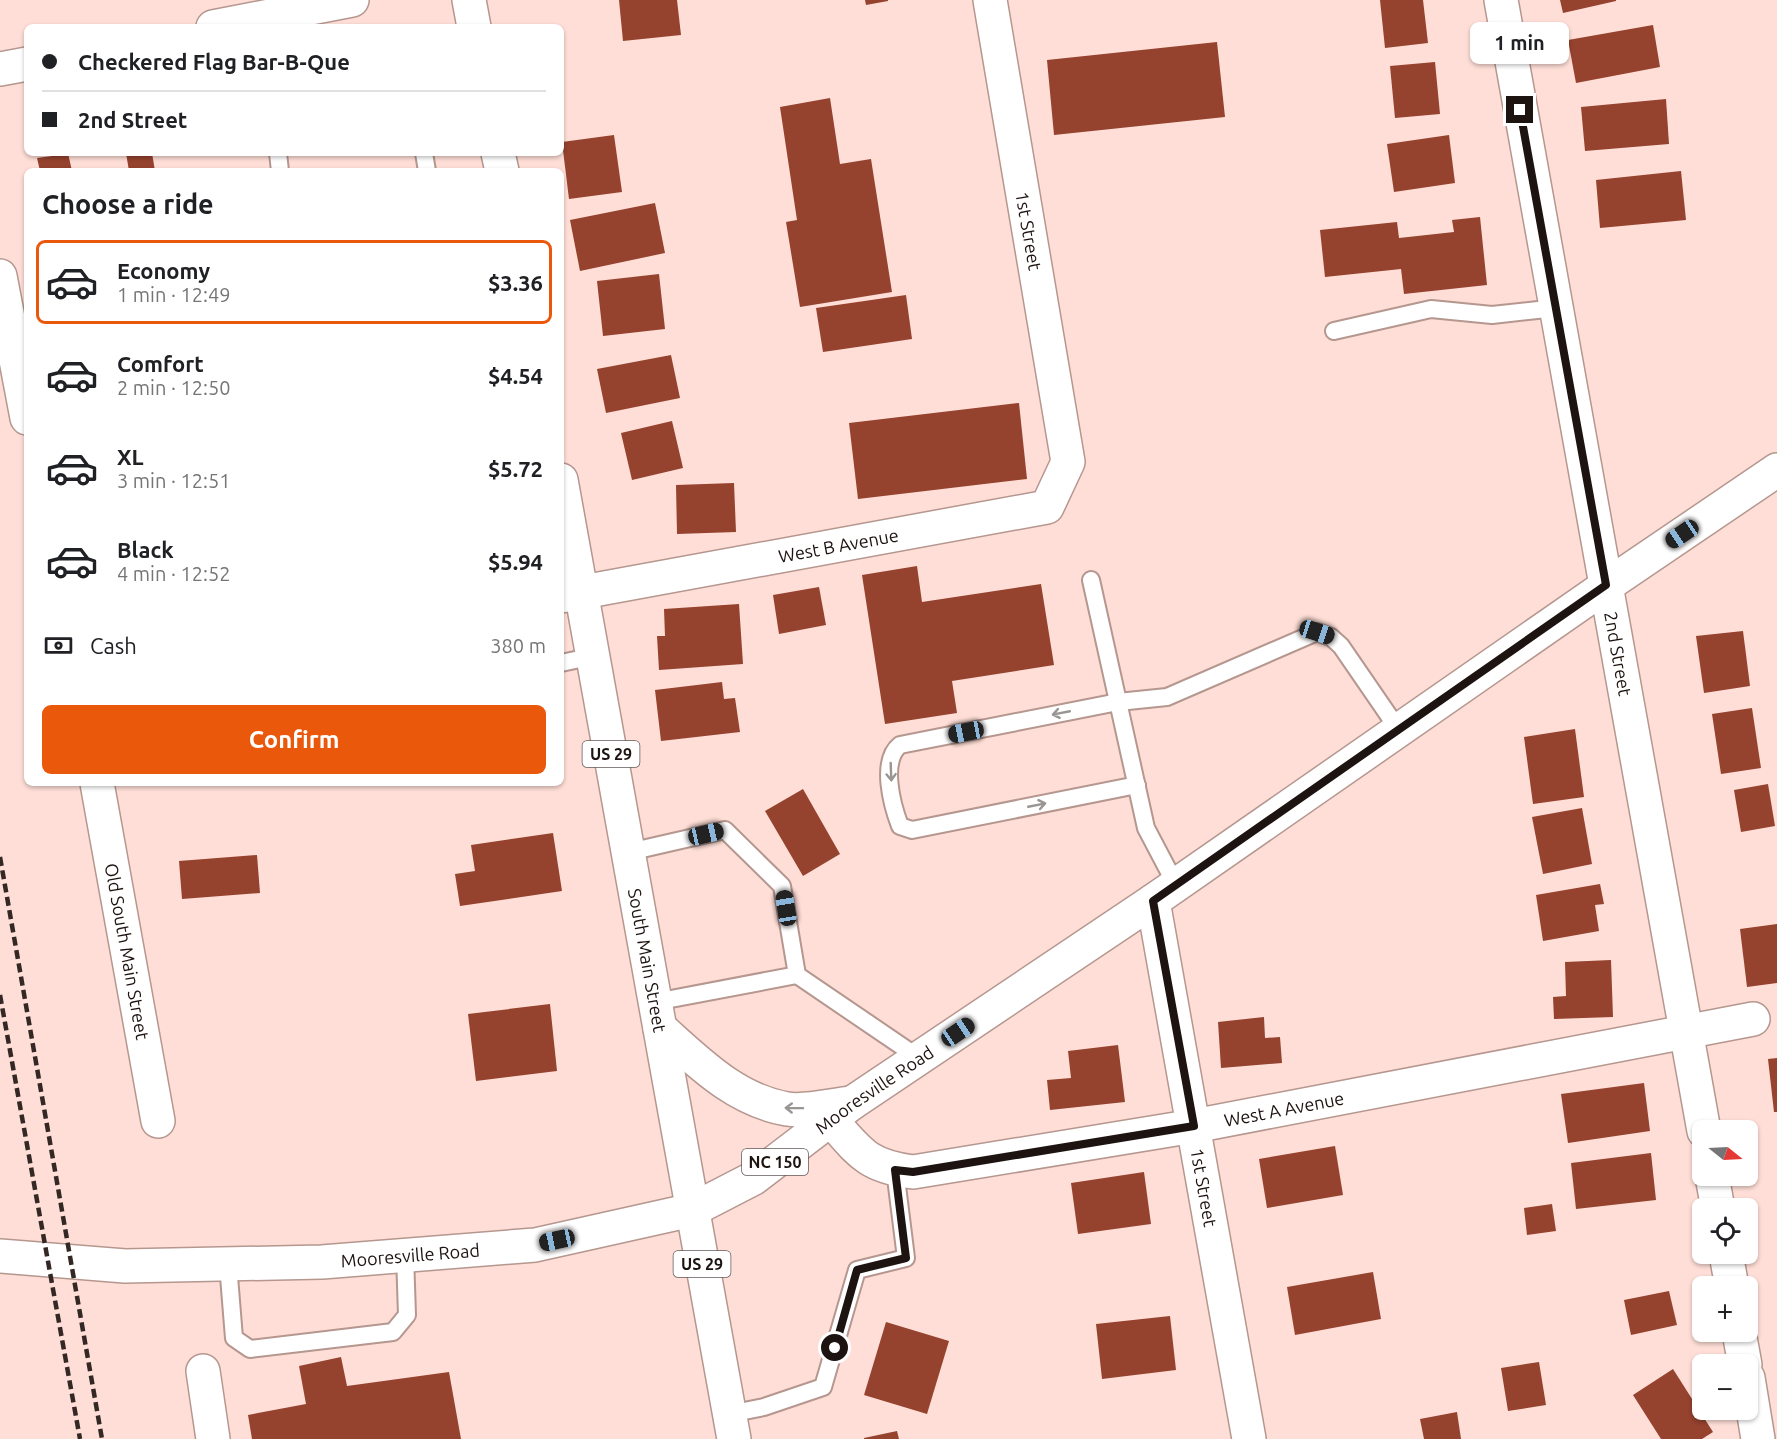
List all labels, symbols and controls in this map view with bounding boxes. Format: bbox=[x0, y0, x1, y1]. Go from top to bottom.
callout: 1 min bbox=[1470, 23, 1570, 65]
text: 1 min bbox=[1494, 31, 1545, 54]
text: Checkered Flag Bar-B-Que bbox=[78, 49, 350, 74]
route end bbox=[1506, 96, 1533, 123]
text: 2nd Street bbox=[78, 107, 187, 132]
text: Choose a ride bbox=[42, 189, 214, 219]
street label: 1st Street bbox=[1012, 190, 1046, 272]
icon: car bbox=[45, 255, 99, 309]
text: Economy bbox=[117, 258, 210, 283]
text: $3.36 bbox=[488, 270, 543, 295]
text: 1 min · 12:49 bbox=[117, 283, 231, 306]
icon: car bbox=[45, 348, 99, 402]
text: Comfort bbox=[117, 351, 204, 376]
text: $4.54 bbox=[488, 363, 543, 388]
text: 2 min · 12:50 bbox=[117, 376, 231, 399]
icon: car bbox=[45, 441, 99, 495]
text: XL bbox=[117, 444, 144, 469]
text: $5.72 bbox=[488, 456, 543, 481]
text: 3 min · 12:51 bbox=[117, 469, 231, 492]
car bbox=[1662, 516, 1702, 552]
street label: West B Avenue bbox=[777, 524, 900, 566]
icon: car bbox=[45, 534, 99, 588]
text: Black bbox=[117, 537, 174, 562]
text: $5.94 bbox=[488, 549, 543, 574]
text: 4 min · 12:52 bbox=[117, 562, 231, 585]
street label: 2nd Street bbox=[1601, 610, 1636, 697]
car bbox=[1297, 618, 1337, 646]
icon: cash bbox=[42, 629, 75, 662]
text: Cash bbox=[90, 633, 137, 658]
text: 380 m bbox=[490, 634, 546, 657]
button: Confirm bbox=[42, 705, 546, 774]
one-way arrow bbox=[1052, 708, 1071, 719]
car bbox=[947, 720, 985, 744]
road number: US 29 bbox=[582, 741, 640, 767]
one-way arrow bbox=[885, 761, 896, 781]
one-way arrow bbox=[1026, 799, 1046, 810]
car bbox=[686, 821, 726, 847]
street label: Old South Main Street bbox=[102, 861, 153, 1041]
street label: South Main Street bbox=[625, 887, 670, 1034]
car bbox=[774, 889, 798, 927]
car bbox=[938, 1014, 978, 1050]
street label: Mooresville Road bbox=[811, 1041, 937, 1138]
street label: West A Avenue bbox=[1222, 1087, 1346, 1130]
one-way arrow bbox=[784, 1102, 804, 1114]
north arrow bbox=[1692, 1120, 1758, 1186]
map controls bbox=[1692, 1120, 1758, 1420]
street label: 1st Street bbox=[1187, 1147, 1221, 1228]
road number: NC 150 bbox=[742, 1149, 808, 1175]
button: locate bbox=[1692, 1198, 1758, 1264]
car bbox=[538, 1227, 576, 1253]
street label: Mooresville Road bbox=[340, 1239, 481, 1270]
road number: US 29 bbox=[674, 1251, 730, 1277]
button: + bbox=[1692, 1276, 1758, 1342]
route start bbox=[821, 1334, 848, 1361]
button: − bbox=[1692, 1354, 1758, 1420]

